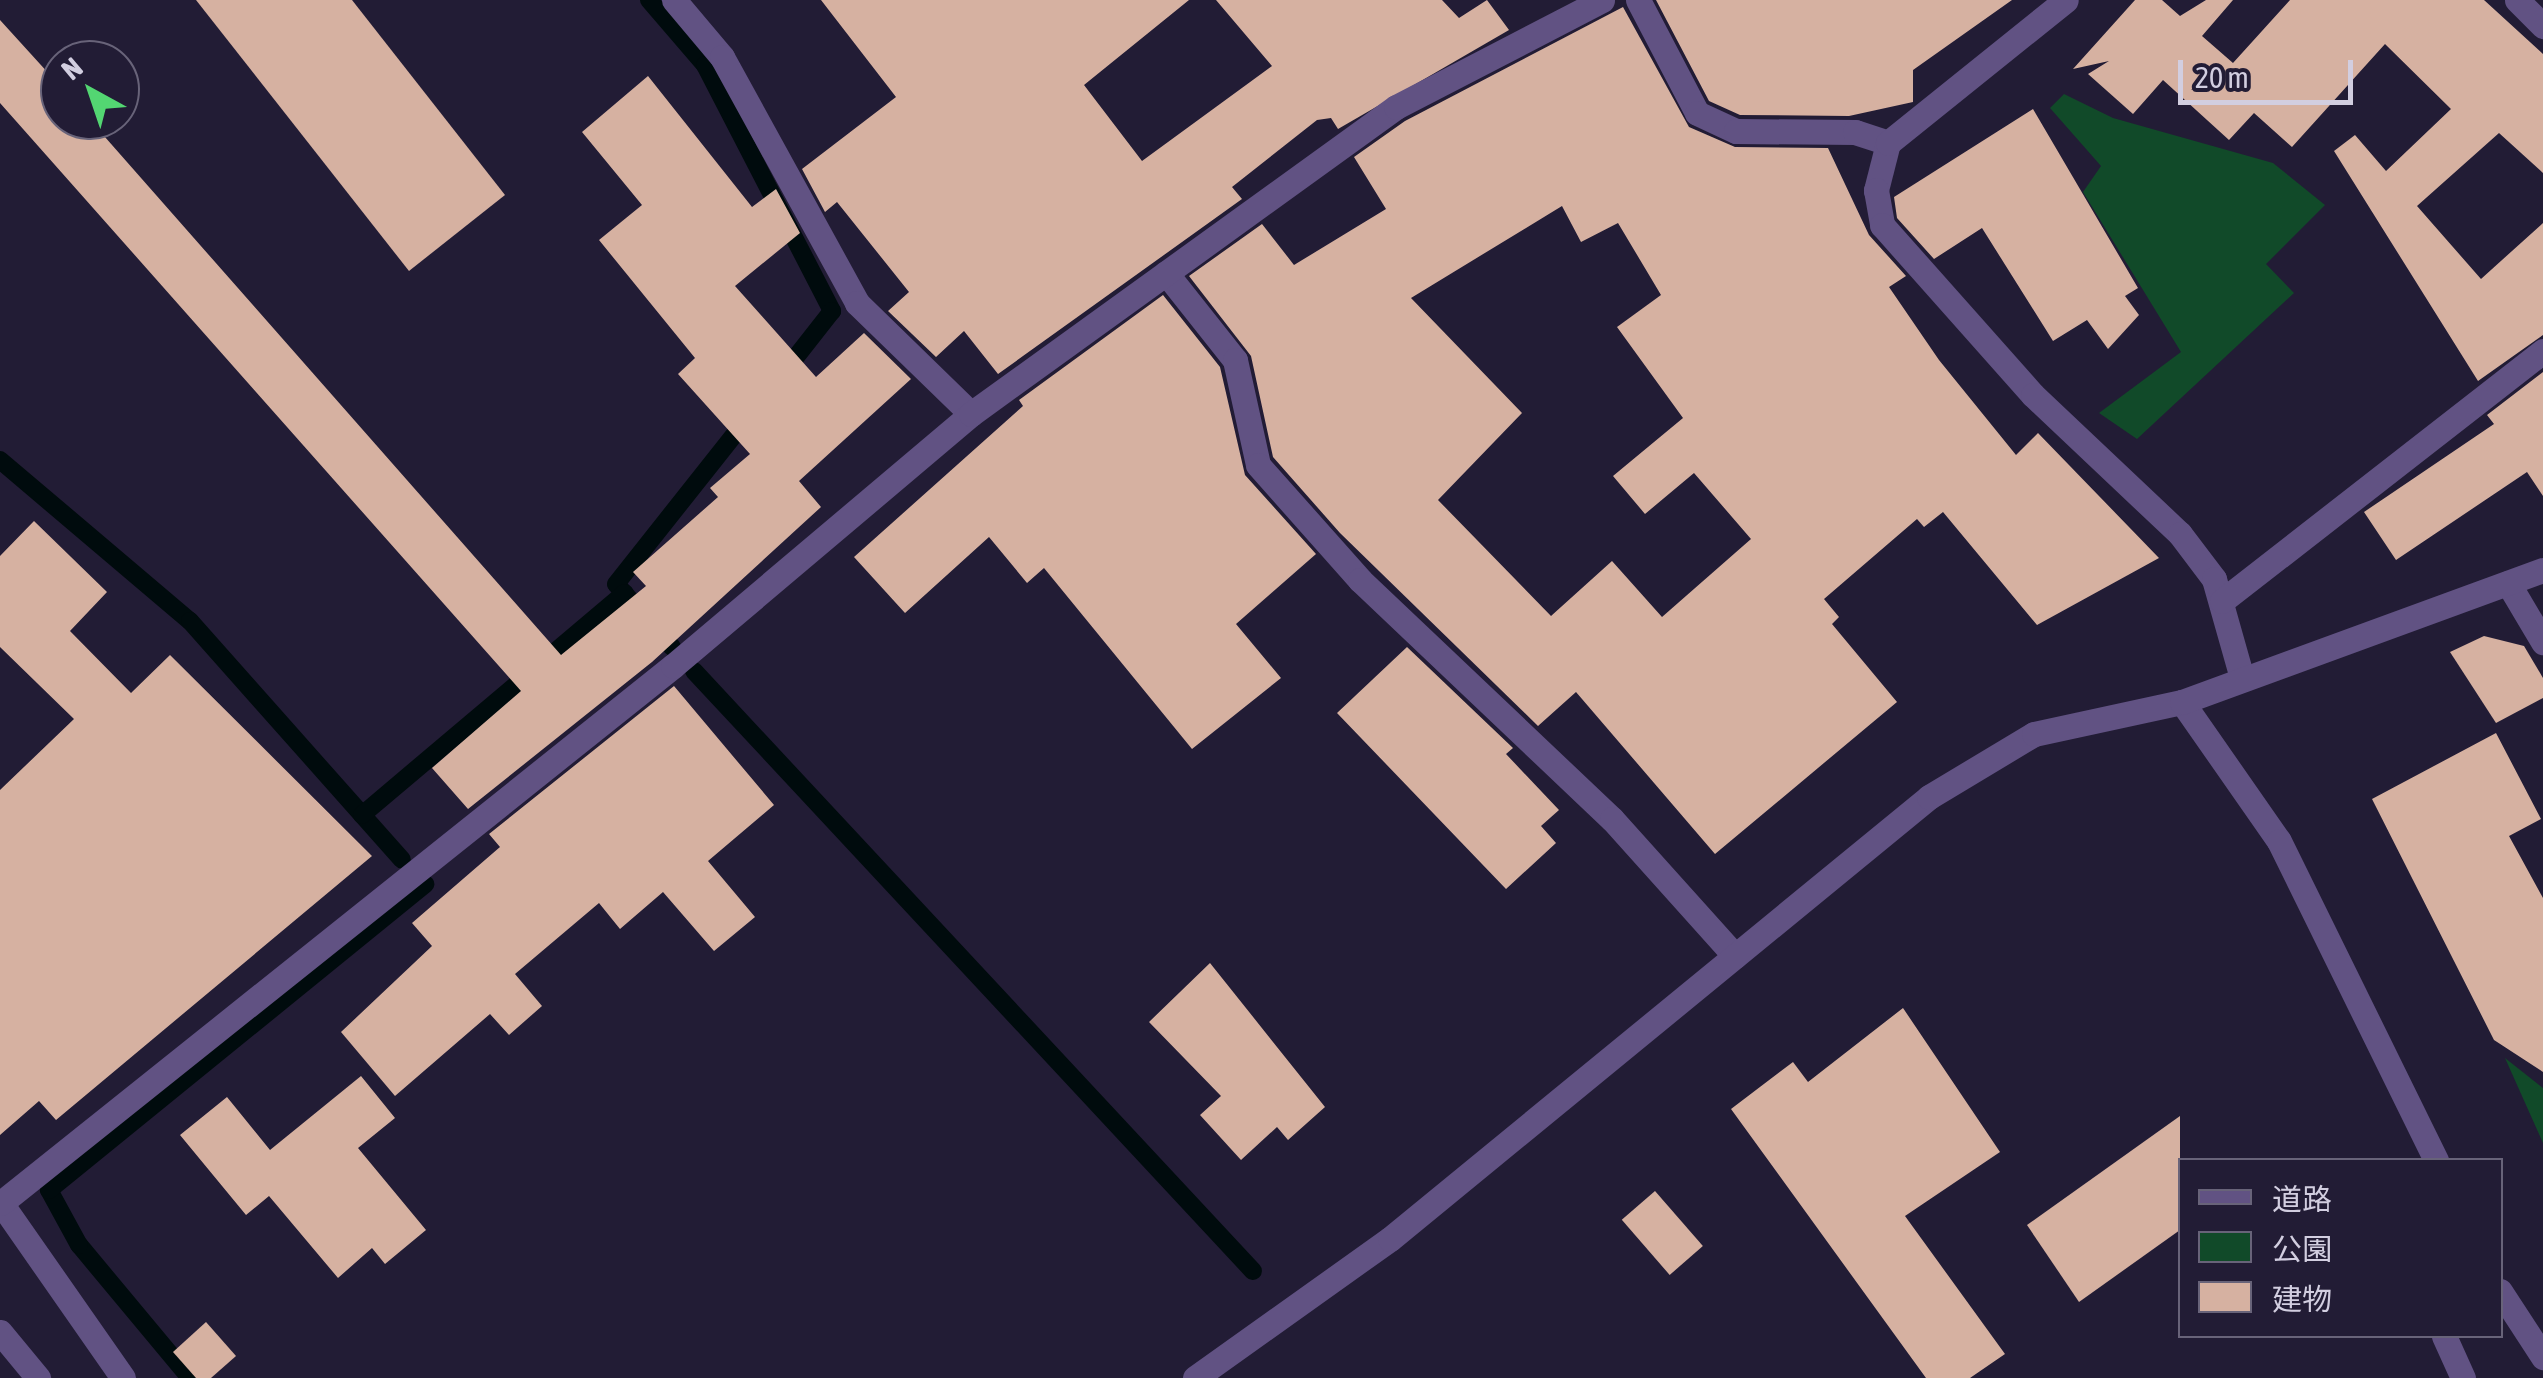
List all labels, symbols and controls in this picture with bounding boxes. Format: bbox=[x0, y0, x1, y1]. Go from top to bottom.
north arrow bbox=[40, 40, 140, 140]
scale bar bbox=[2183, 40, 2358, 102]
text: N bbox=[55, 51, 89, 86]
text: 20 m bbox=[2195, 60, 2249, 94]
legend bbox=[2178, 1158, 2503, 1338]
text: 道路 bbox=[2272, 1182, 2332, 1216]
text: 公園 bbox=[2272, 1232, 2332, 1266]
text: 建物 bbox=[2272, 1282, 2332, 1316]

